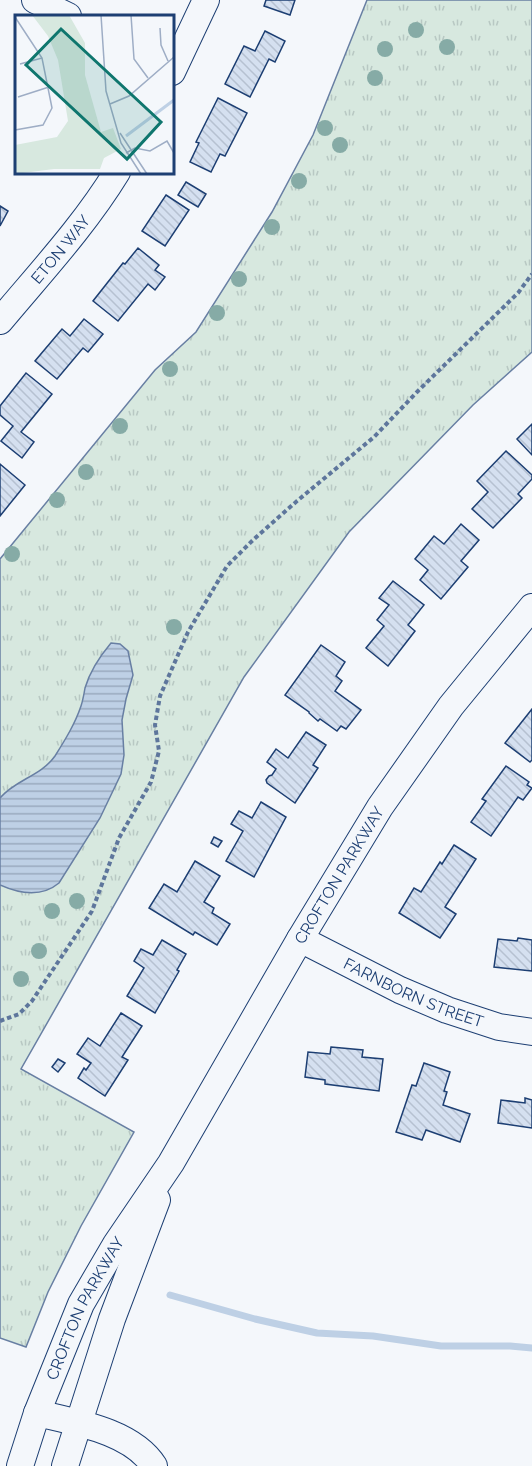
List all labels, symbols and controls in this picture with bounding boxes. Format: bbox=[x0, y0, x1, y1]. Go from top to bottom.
inset map bbox=[15, 15, 174, 174]
street label: ETON WAY bbox=[27, 211, 94, 287]
street label: CROFTON PARKWAY bbox=[290, 802, 388, 947]
street label: FARNBORN STREET bbox=[341, 954, 486, 1031]
street label: CROFTON PARKWAY bbox=[42, 1232, 128, 1383]

